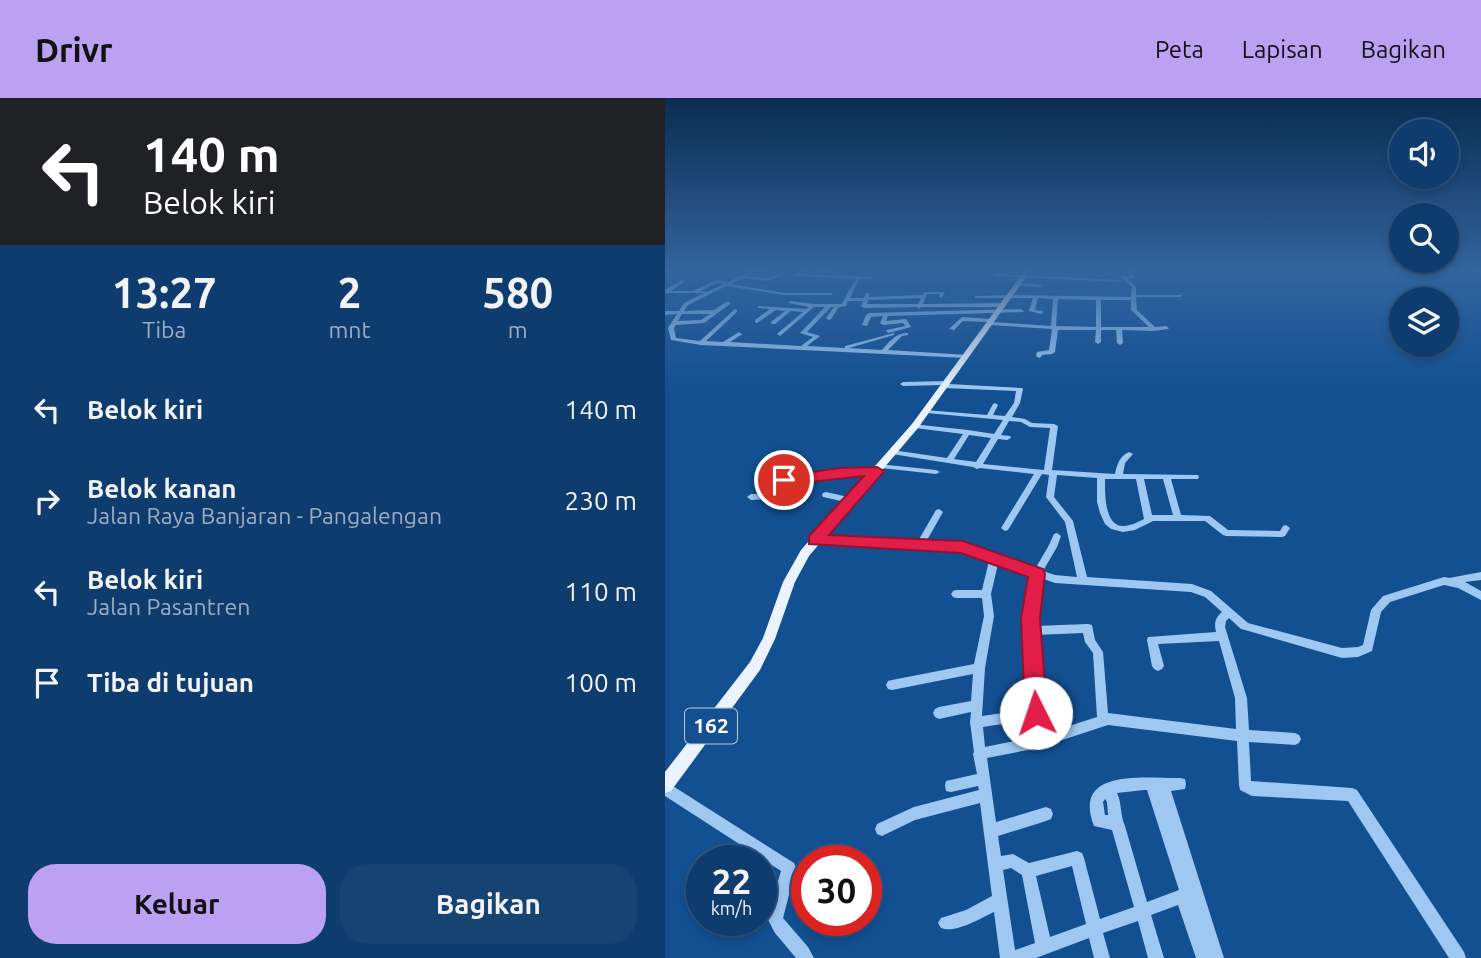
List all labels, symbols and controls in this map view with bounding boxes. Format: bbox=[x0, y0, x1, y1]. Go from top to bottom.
text: Drivr bbox=[35, 31, 113, 68]
text: Peta bbox=[1155, 36, 1204, 63]
text: Lapisan bbox=[1242, 36, 1323, 63]
text: Bagikan bbox=[1361, 36, 1446, 63]
map controls bbox=[1389, 119, 1459, 357]
button: sound bbox=[1389, 119, 1459, 189]
icon: left bbox=[28, 126, 119, 217]
text: 140 m bbox=[143, 126, 280, 181]
text: Belok kiri bbox=[143, 184, 275, 220]
button: search bbox=[1389, 203, 1459, 273]
text: 13:27 bbox=[112, 269, 217, 316]
text: 2 bbox=[338, 269, 361, 316]
text: 580 bbox=[482, 269, 553, 316]
button: layers bbox=[1389, 287, 1459, 357]
text: Tiba bbox=[142, 317, 186, 342]
text: mnt bbox=[328, 317, 371, 342]
text: m bbox=[508, 317, 528, 342]
icon: left bbox=[28, 391, 66, 429]
text: Belok kiri bbox=[87, 395, 203, 424]
text: 140 m bbox=[565, 395, 637, 424]
pin bbox=[754, 450, 814, 510]
icon: arrive bbox=[765, 461, 803, 499]
text: Belok kanan bbox=[87, 474, 237, 503]
icon: right bbox=[28, 482, 66, 520]
text: 230 m bbox=[565, 486, 637, 515]
text: Jalan Raya Banjaran - Pangalengan bbox=[87, 503, 442, 528]
text: Belok kiri bbox=[87, 565, 203, 594]
icon: left bbox=[28, 573, 66, 611]
text: 110 m bbox=[565, 577, 637, 606]
text: Jalan Pasantren bbox=[87, 594, 250, 619]
icon: arrive bbox=[28, 664, 66, 702]
text: Tiba di tujuan bbox=[87, 668, 254, 697]
text: 100 m bbox=[565, 668, 637, 697]
position arrow bbox=[999, 676, 1073, 750]
road number: 162 bbox=[685, 708, 737, 744]
speed limit sign: 30 bbox=[791, 845, 882, 936]
text: 22 bbox=[712, 861, 751, 901]
button: Keluar bbox=[28, 864, 326, 944]
button: Bagikan bbox=[340, 864, 637, 944]
text: km/h bbox=[711, 898, 752, 918]

